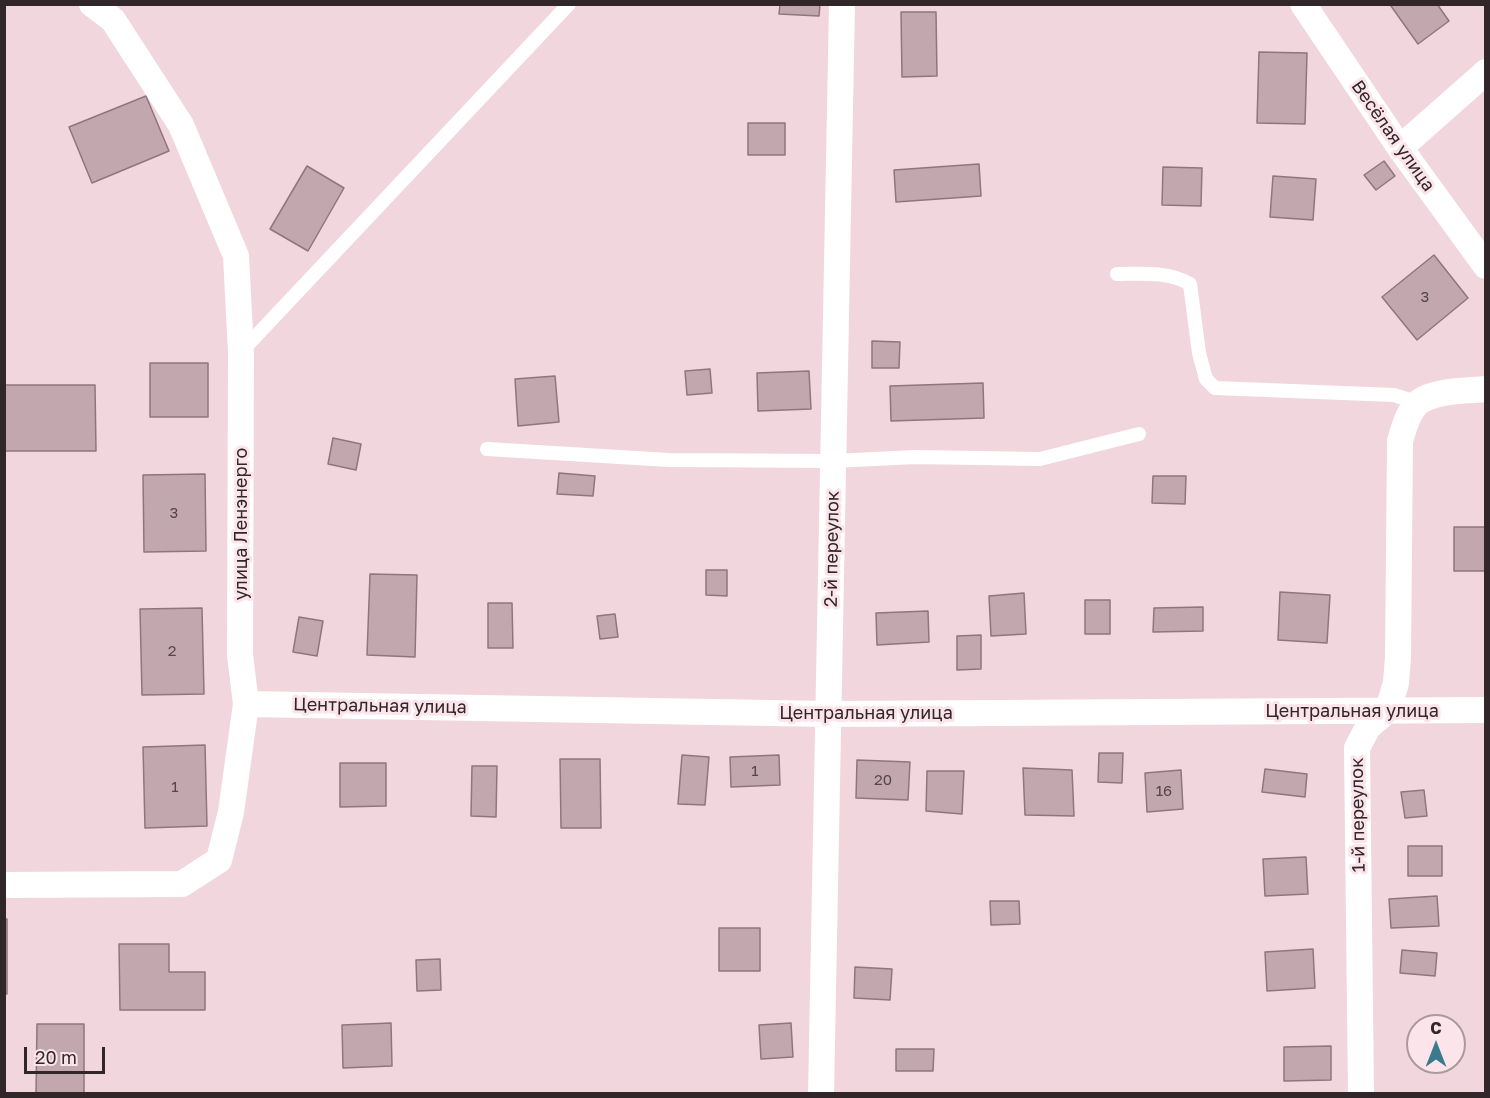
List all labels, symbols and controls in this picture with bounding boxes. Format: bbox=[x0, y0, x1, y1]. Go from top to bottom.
street label: Весёлая улица bbox=[1347, 76, 1439, 196]
house number: 3 bbox=[1421, 288, 1429, 306]
street label: улица Ленэнерго bbox=[230, 448, 252, 600]
street label: 2-й переулок bbox=[820, 491, 844, 607]
house number: 3 bbox=[170, 504, 178, 522]
house number: 2 bbox=[168, 642, 176, 660]
street label: Центральная улица bbox=[293, 694, 467, 718]
street label: Центральная улица bbox=[1265, 700, 1439, 722]
street label: Центральная улица bbox=[779, 702, 953, 724]
street label: 1-й переулок bbox=[1346, 757, 1370, 873]
house number: 1 bbox=[751, 762, 759, 780]
house number: 20 bbox=[874, 771, 892, 789]
house number: 1 bbox=[171, 778, 179, 796]
house number: 16 bbox=[1156, 782, 1172, 800]
north arrow bbox=[1406, 1014, 1466, 1074]
text: С bbox=[1430, 1018, 1442, 1038]
scale bar bbox=[27, 1035, 108, 1073]
text: 20 m bbox=[35, 1046, 77, 1068]

